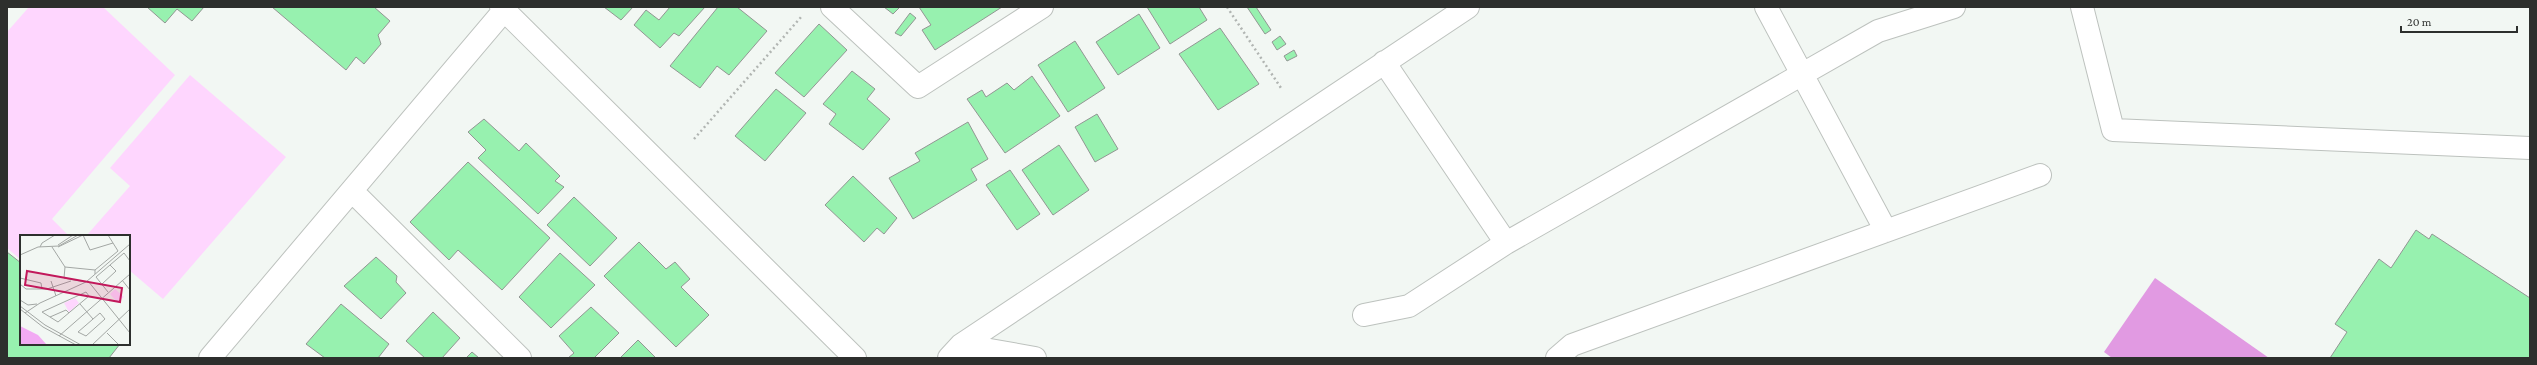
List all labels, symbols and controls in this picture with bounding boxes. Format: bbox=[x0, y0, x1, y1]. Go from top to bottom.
scale bar bbox=[2401, 8, 2517, 34]
text: 20 m bbox=[2407, 15, 2432, 29]
inset map bbox=[20, 235, 130, 345]

